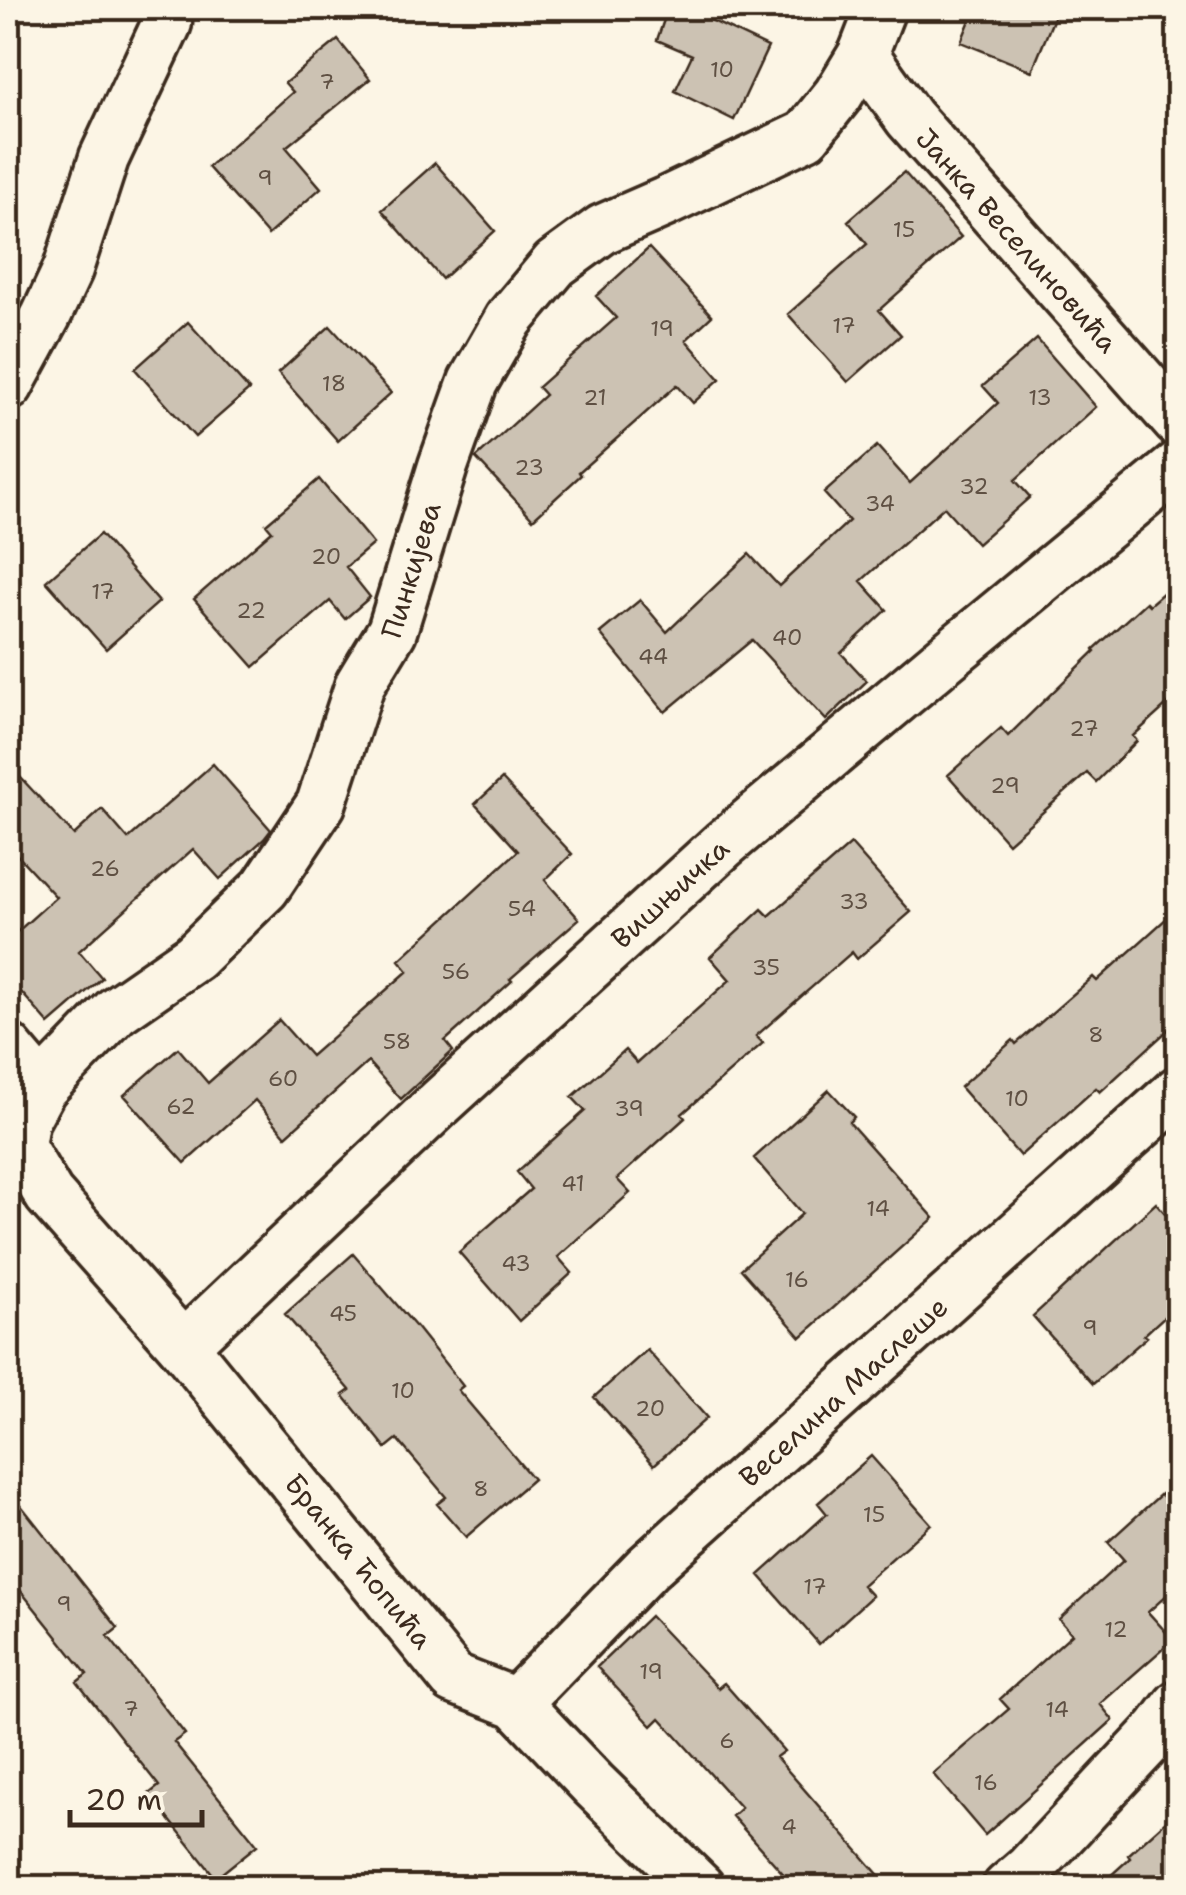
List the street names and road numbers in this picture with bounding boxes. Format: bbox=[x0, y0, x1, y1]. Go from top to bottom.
street label: Јанка Веселиновића bbox=[907, 120, 1127, 361]
street label: Пинкијева bbox=[372, 497, 450, 643]
street label: Вишњичка bbox=[603, 830, 737, 957]
street label: Веселина Маслеше bbox=[731, 1288, 956, 1496]
street label: Бранка Ћопића bbox=[276, 1465, 442, 1657]

